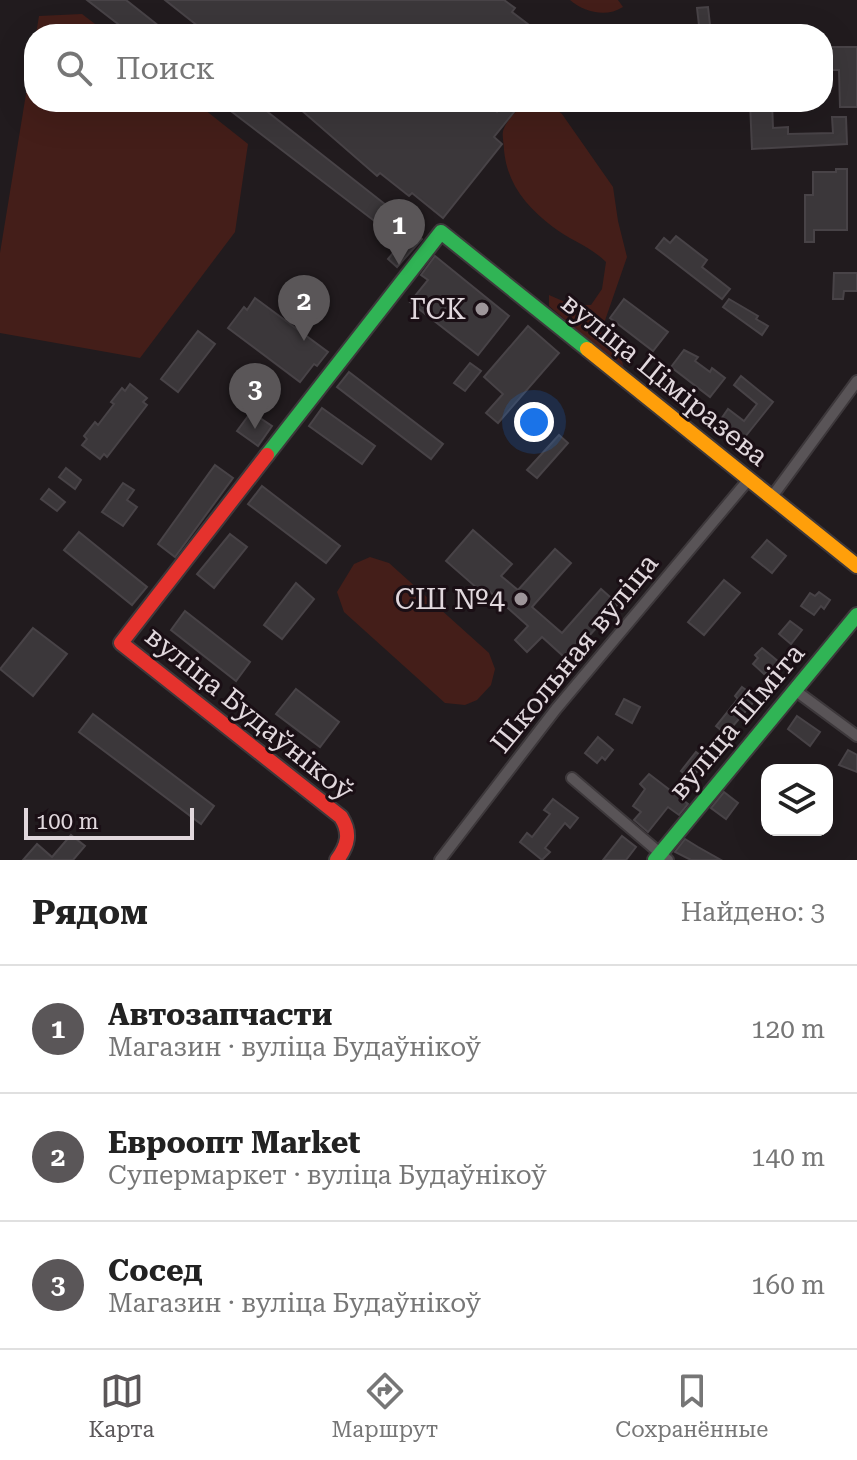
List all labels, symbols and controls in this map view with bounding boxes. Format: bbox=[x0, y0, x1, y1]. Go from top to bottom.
search box bbox=[24, 24, 833, 112]
icon: search bbox=[52, 46, 96, 90]
text: Поиск bbox=[116, 51, 215, 86]
pin: 1 bbox=[373, 199, 425, 265]
pin: 2 bbox=[278, 275, 330, 341]
street label: вуліца Ціміразева bbox=[555, 286, 775, 473]
place label: ГСК bbox=[410, 293, 466, 326]
marker: ГСК bbox=[473, 300, 491, 318]
pin: 3 bbox=[229, 363, 281, 429]
your location bbox=[514, 402, 554, 442]
street label: Школьная вуліца bbox=[484, 547, 665, 759]
place label: СШ №4 bbox=[395, 583, 505, 616]
marker: СШ №4 bbox=[512, 590, 530, 608]
street label: вуліца Будаўнікоў bbox=[139, 619, 361, 808]
street label: вуліца Шміта bbox=[662, 637, 811, 806]
map controls bbox=[761, 764, 833, 836]
button: layers bbox=[761, 764, 833, 836]
scale bar bbox=[24, 804, 194, 840]
text: 100 m bbox=[36, 809, 99, 834]
text: Рядом bbox=[32, 892, 148, 932]
text: Найдено: 3 bbox=[681, 897, 825, 927]
text: Автозапчасти bbox=[108, 997, 332, 1032]
text: 1 bbox=[51, 1014, 65, 1044]
text: 120 m bbox=[751, 1014, 825, 1044]
text: Магазин · вуліца Будаўнікоў bbox=[108, 1032, 481, 1062]
text: Евроопт Market bbox=[108, 1125, 360, 1160]
text: 2 bbox=[51, 1142, 65, 1172]
text: 140 m bbox=[751, 1142, 825, 1172]
text: Супермаркет · вуліца Будаўнікоў bbox=[108, 1160, 547, 1190]
text: Сосед bbox=[108, 1253, 202, 1288]
text: 3 bbox=[51, 1270, 65, 1300]
text: 160 m bbox=[751, 1270, 825, 1300]
text: Магазин · вуліца Будаўнікоў bbox=[108, 1288, 481, 1318]
tab: Карта bbox=[89, 1369, 154, 1442]
tab: Маршрут bbox=[332, 1369, 438, 1442]
tab: Сохранённые bbox=[615, 1369, 768, 1442]

